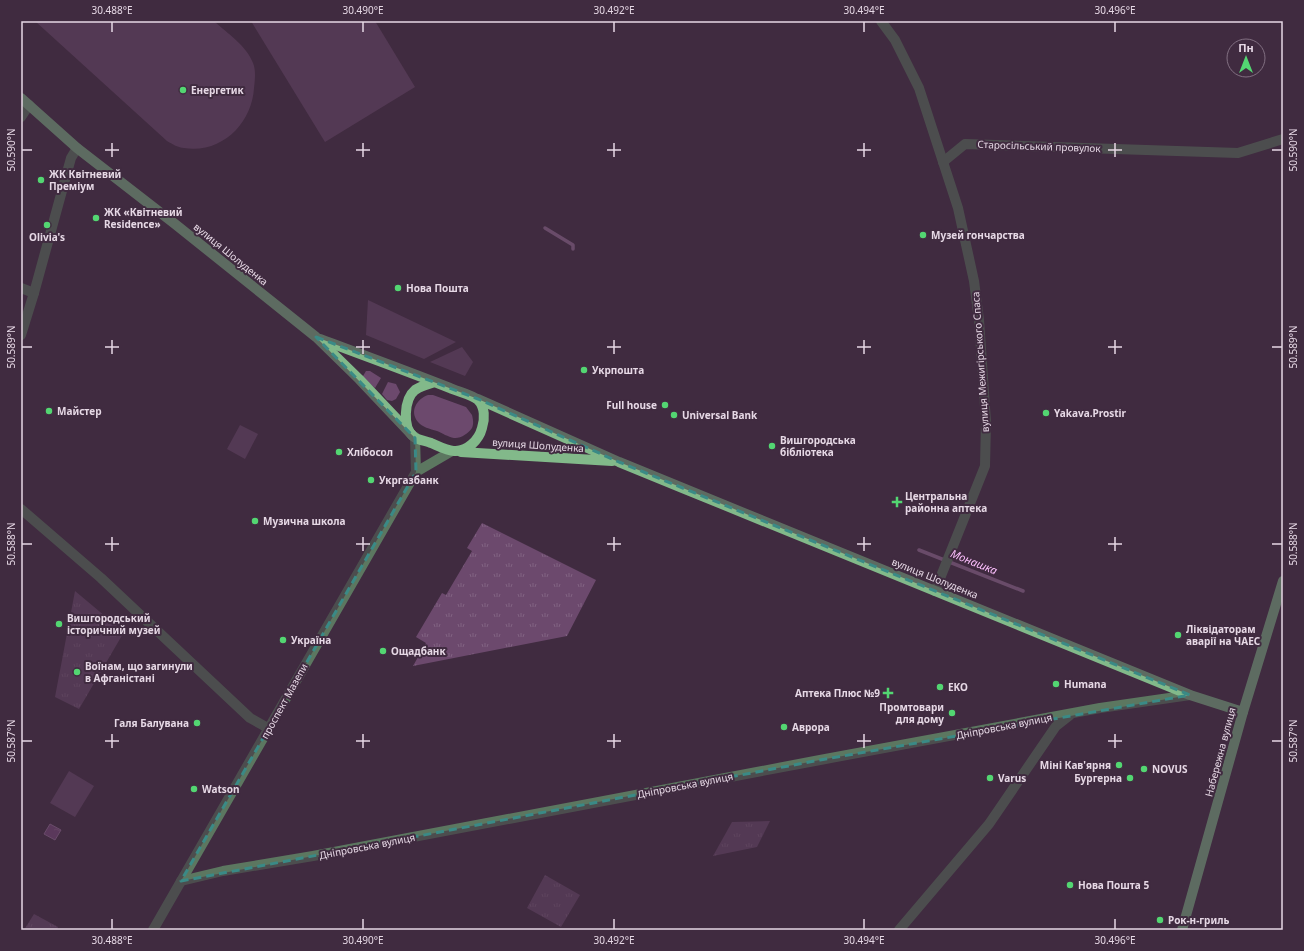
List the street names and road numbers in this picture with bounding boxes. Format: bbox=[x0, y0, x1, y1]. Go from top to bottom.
street label: Старосільський провулок bbox=[977, 137, 1102, 155]
street label: вулиця Шолуденка bbox=[191, 220, 271, 288]
street label: вулиця Межигірського Спаса bbox=[968, 291, 992, 433]
street label: вулиця Шолуденка bbox=[492, 435, 584, 455]
street label: вулиця Шолуденка bbox=[890, 554, 980, 602]
street label: проспект Мазепи bbox=[257, 661, 311, 741]
street label: Набережна вулиця bbox=[1201, 706, 1239, 798]
street label: Дніпровська вулиця bbox=[955, 710, 1053, 742]
street label: Дніпровська вулиця bbox=[636, 769, 734, 801]
street label: Дніпровська вулиця bbox=[318, 830, 416, 862]

